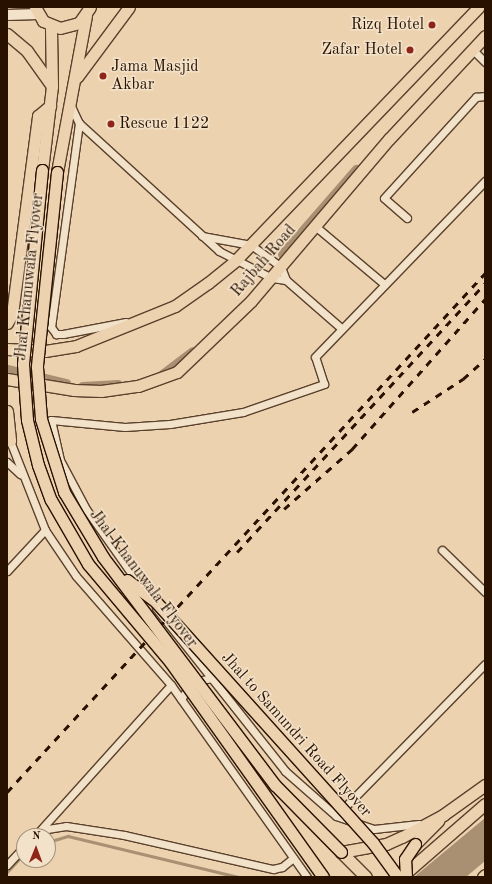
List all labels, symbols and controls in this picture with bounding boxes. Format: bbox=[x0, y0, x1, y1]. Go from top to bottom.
place label: Rizq Hotel bbox=[351, 15, 424, 35]
marker: Rizq Hotel bbox=[427, 20, 437, 30]
place label: Zafar Hotel bbox=[322, 40, 402, 60]
marker: Zafar Hotel bbox=[405, 45, 415, 55]
place label: Jama Masjid Akbar bbox=[111, 57, 199, 95]
marker: Jama Masjid Akbar bbox=[98, 71, 108, 81]
place label: Rescue 1122 bbox=[119, 114, 209, 134]
marker: Rescue 1122 bbox=[106, 119, 116, 129]
street label: Jhal Khanuwala Flyover bbox=[12, 192, 48, 362]
street label: Rajbah Road bbox=[227, 221, 301, 301]
street label: Jhal Khanuwala Flyover bbox=[85, 506, 201, 652]
street label: Jhal to Samundri Road Flyover bbox=[217, 649, 375, 821]
north arrow bbox=[16, 828, 56, 868]
text: N bbox=[32, 831, 40, 842]

